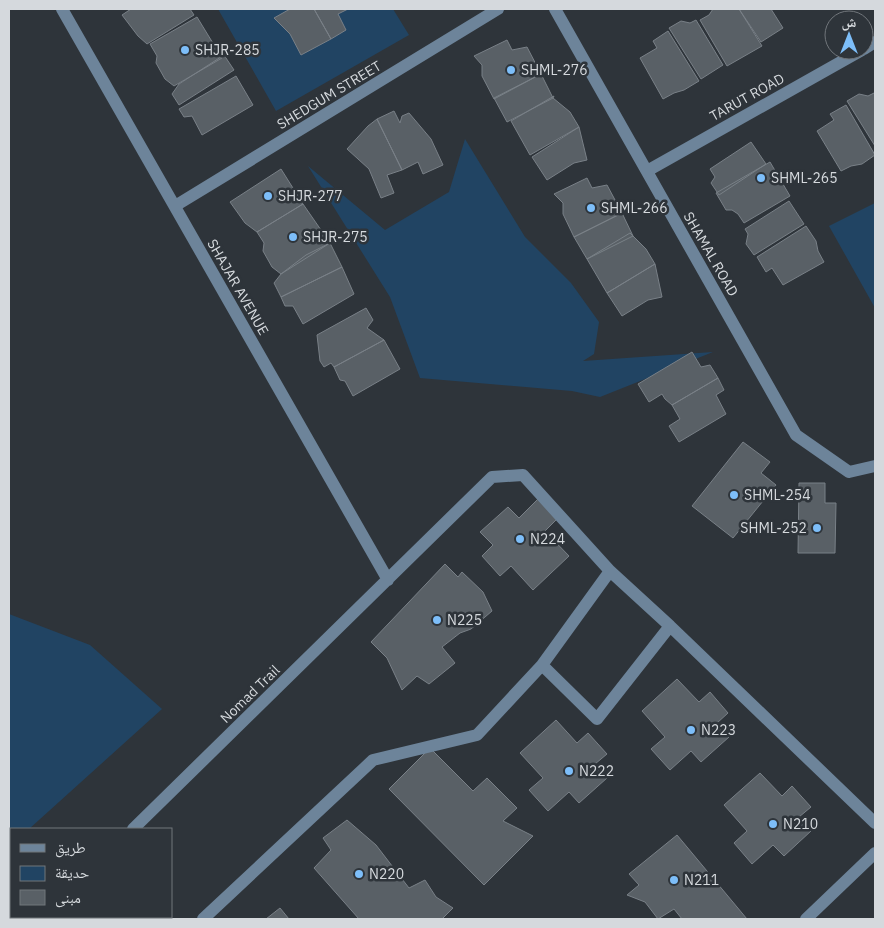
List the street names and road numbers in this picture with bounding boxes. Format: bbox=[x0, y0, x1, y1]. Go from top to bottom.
street label: SHEDGUM STREET bbox=[273, 57, 385, 133]
street label: TARUT ROAD bbox=[707, 69, 787, 125]
street label: SHAMAL ROAD bbox=[680, 209, 742, 299]
street label: SHAJAR AVENUE bbox=[203, 236, 273, 338]
street label: Nomad Trail bbox=[216, 661, 284, 727]

